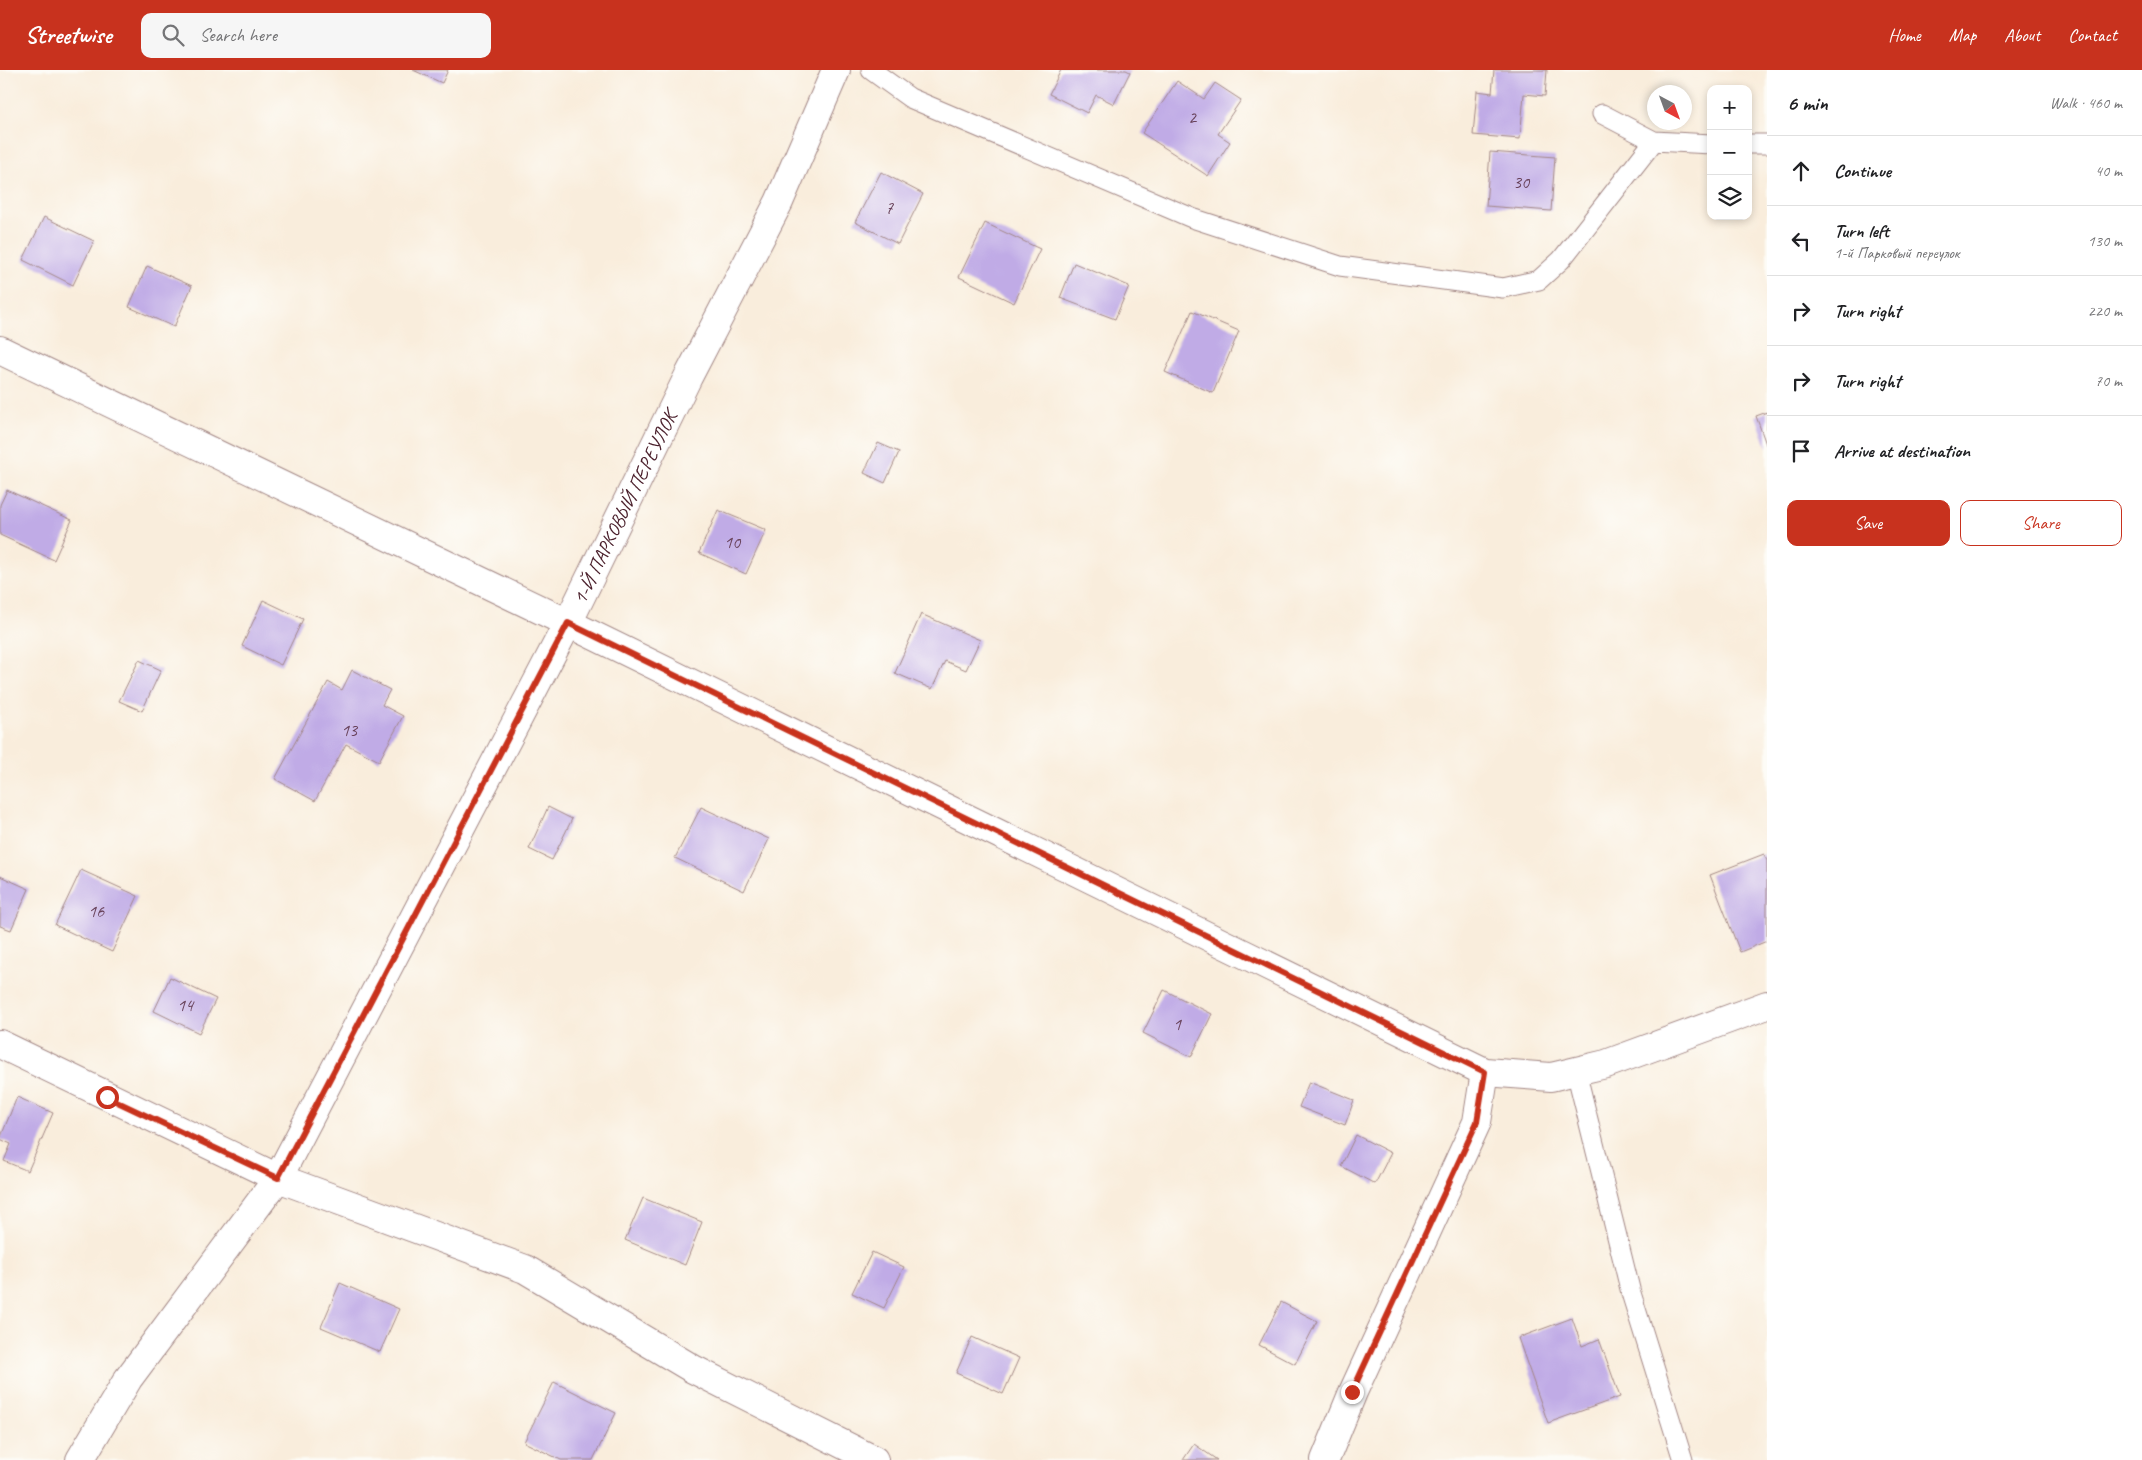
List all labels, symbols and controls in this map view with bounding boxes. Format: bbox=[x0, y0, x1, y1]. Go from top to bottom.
search box bbox=[141, 13, 491, 58]
text: Streetwise bbox=[25, 20, 111, 50]
icon: search bbox=[159, 21, 187, 49]
text: Search here bbox=[199, 23, 277, 47]
text: Home bbox=[1888, 24, 1921, 46]
text: Map bbox=[1949, 24, 1976, 46]
text: About bbox=[2004, 24, 2040, 46]
text: Contact bbox=[2068, 24, 2117, 46]
north arrow bbox=[1647, 85, 1692, 130]
map controls bbox=[1707, 85, 1752, 220]
button: + bbox=[1707, 85, 1752, 130]
text: 6 min bbox=[1787, 90, 1828, 116]
text: Walk · 460 m bbox=[2050, 93, 2122, 113]
house number: 2 bbox=[1188, 106, 1198, 128]
button: − bbox=[1707, 130, 1752, 175]
icon: ahead bbox=[1787, 157, 1815, 185]
text: Continue bbox=[1834, 159, 1891, 183]
text: 40 m bbox=[2095, 161, 2122, 181]
house number: 30 bbox=[1513, 171, 1531, 193]
button: layers bbox=[1707, 175, 1752, 220]
house number: 7 bbox=[885, 197, 894, 219]
text: Turn left bbox=[1834, 219, 1889, 243]
icon: left bbox=[1787, 227, 1815, 255]
text: 130 m bbox=[2088, 231, 2122, 251]
text: 1-й Парковый переулок bbox=[1834, 243, 1959, 263]
icon: right bbox=[1787, 297, 1815, 325]
text: Turn right bbox=[1834, 299, 1901, 323]
text: 220 m bbox=[2088, 301, 2122, 321]
icon: right bbox=[1787, 367, 1815, 395]
text: Turn right bbox=[1834, 369, 1901, 393]
text: 70 m bbox=[2095, 371, 2122, 391]
street label: 1-Й ПАРКОВЫЙ ПЕРЕУЛОК bbox=[567, 403, 684, 608]
icon: arrive bbox=[1787, 437, 1815, 465]
text: Arrive at destination bbox=[1834, 439, 1970, 463]
button: Save bbox=[1787, 500, 1950, 546]
button: Share bbox=[1960, 500, 2122, 546]
house number: 10 bbox=[724, 531, 742, 553]
house number: 13 bbox=[341, 719, 359, 741]
house number: 16 bbox=[88, 900, 105, 922]
house number: 14 bbox=[177, 994, 195, 1016]
house number: 1 bbox=[1173, 1013, 1182, 1035]
route start bbox=[96, 1086, 119, 1109]
route end bbox=[1341, 1381, 1364, 1404]

